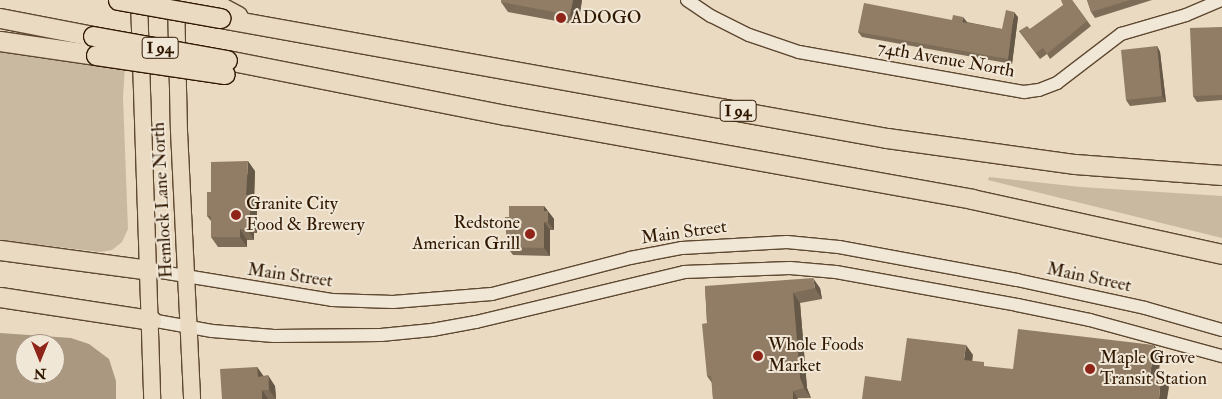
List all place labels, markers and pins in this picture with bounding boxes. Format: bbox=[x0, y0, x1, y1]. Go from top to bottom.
place label: ADOGO bbox=[571, 7, 642, 29]
marker: ADOGO bbox=[555, 12, 567, 24]
place label: Granite City Food & Brewery bbox=[246, 194, 365, 236]
marker: Granite City Food & Brewery bbox=[230, 209, 242, 221]
place label: Redstone American Grill bbox=[412, 213, 520, 255]
marker: Redstone American Grill bbox=[524, 228, 536, 240]
place label: Whole Foods Market bbox=[768, 335, 864, 378]
place label: Maple Grove Transit Station bbox=[1100, 348, 1207, 390]
marker: Whole Foods Market bbox=[752, 350, 764, 362]
marker: Maple Grove Transit Station bbox=[1084, 363, 1096, 375]

